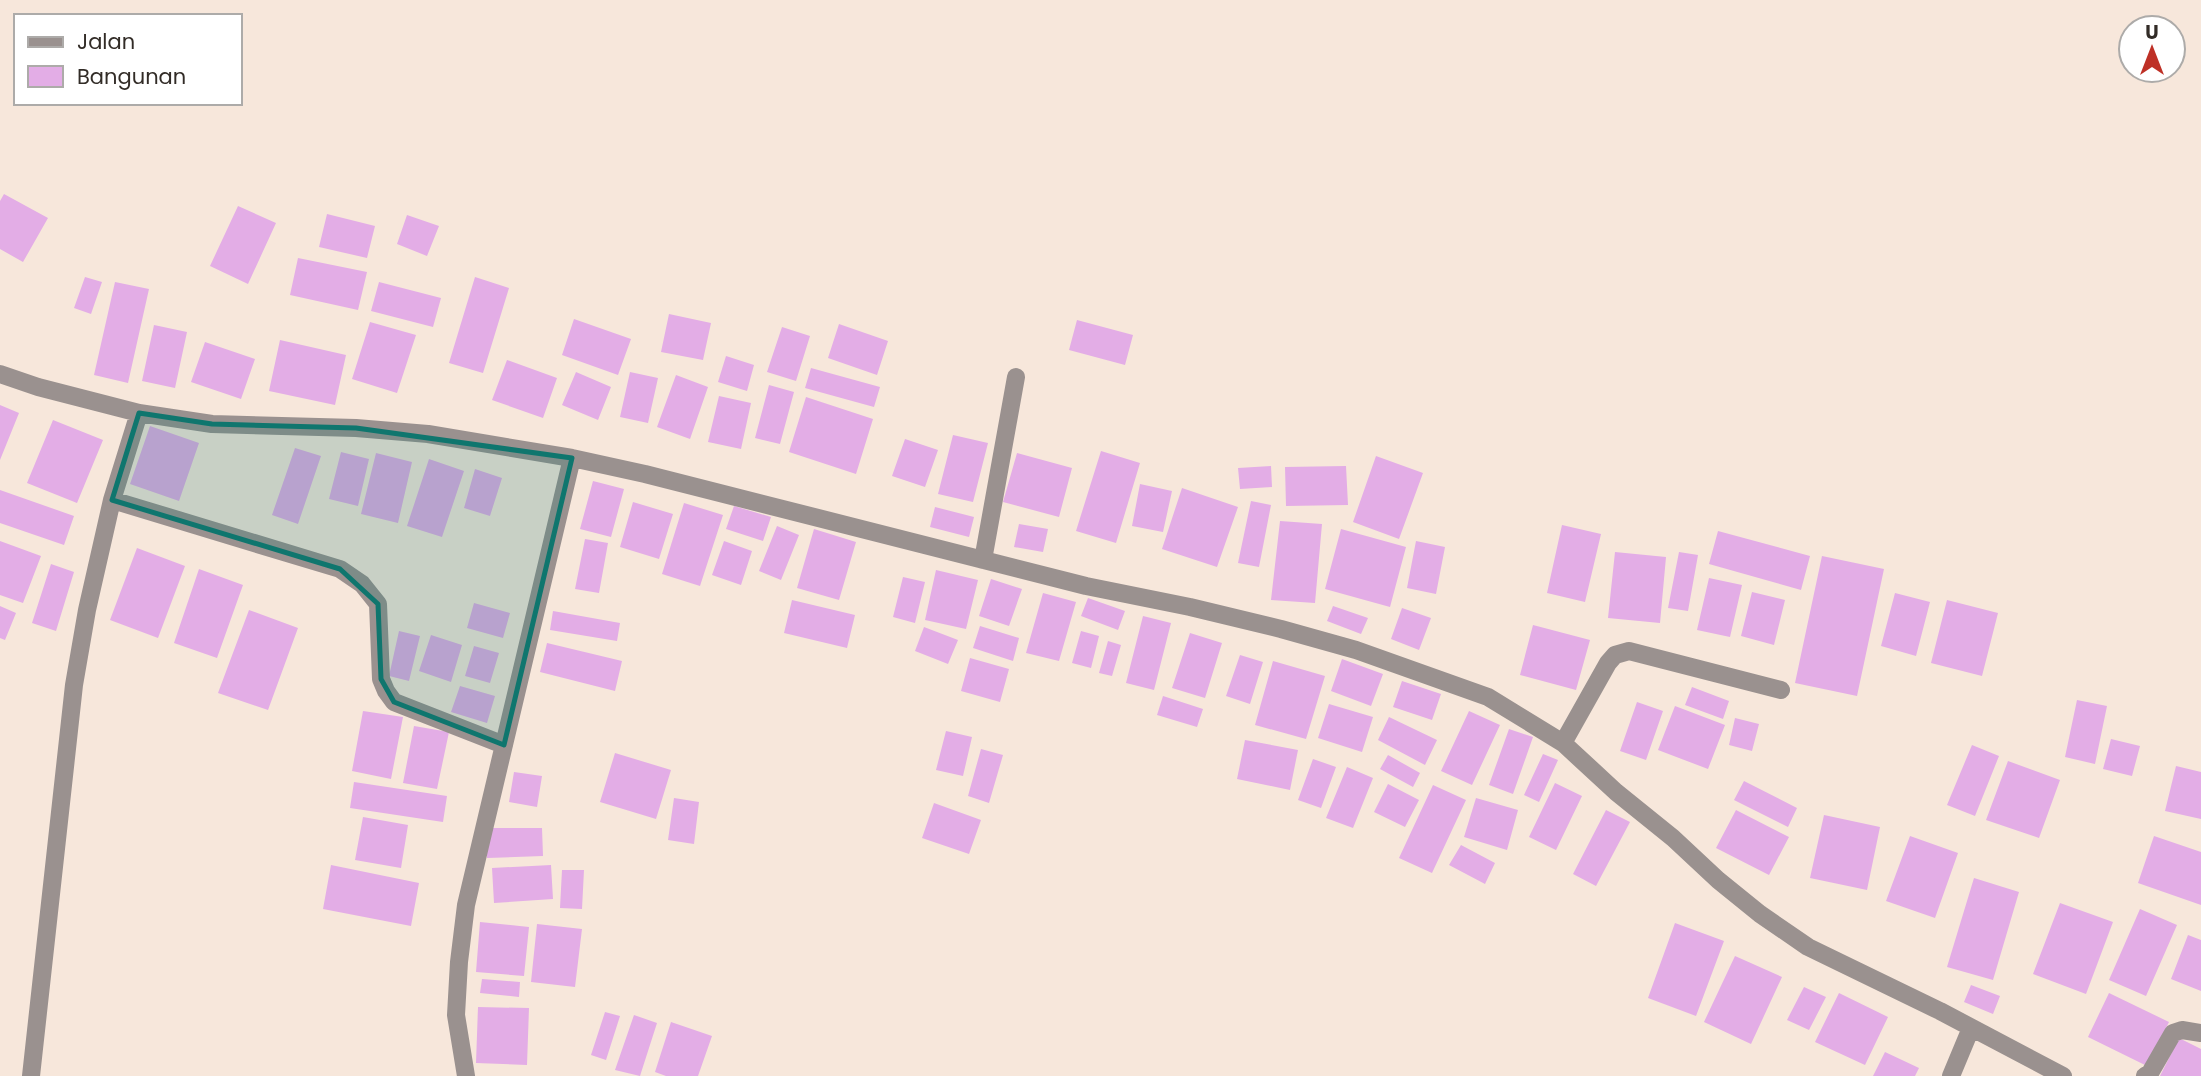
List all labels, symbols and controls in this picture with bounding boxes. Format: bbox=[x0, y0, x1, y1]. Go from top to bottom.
legend bbox=[14, 14, 242, 105]
north arrow bbox=[2117, 14, 2187, 84]
text: U bbox=[2145, 19, 2159, 46]
text: Jalan bbox=[77, 27, 135, 56]
text: Bangunan bbox=[77, 62, 186, 91]

